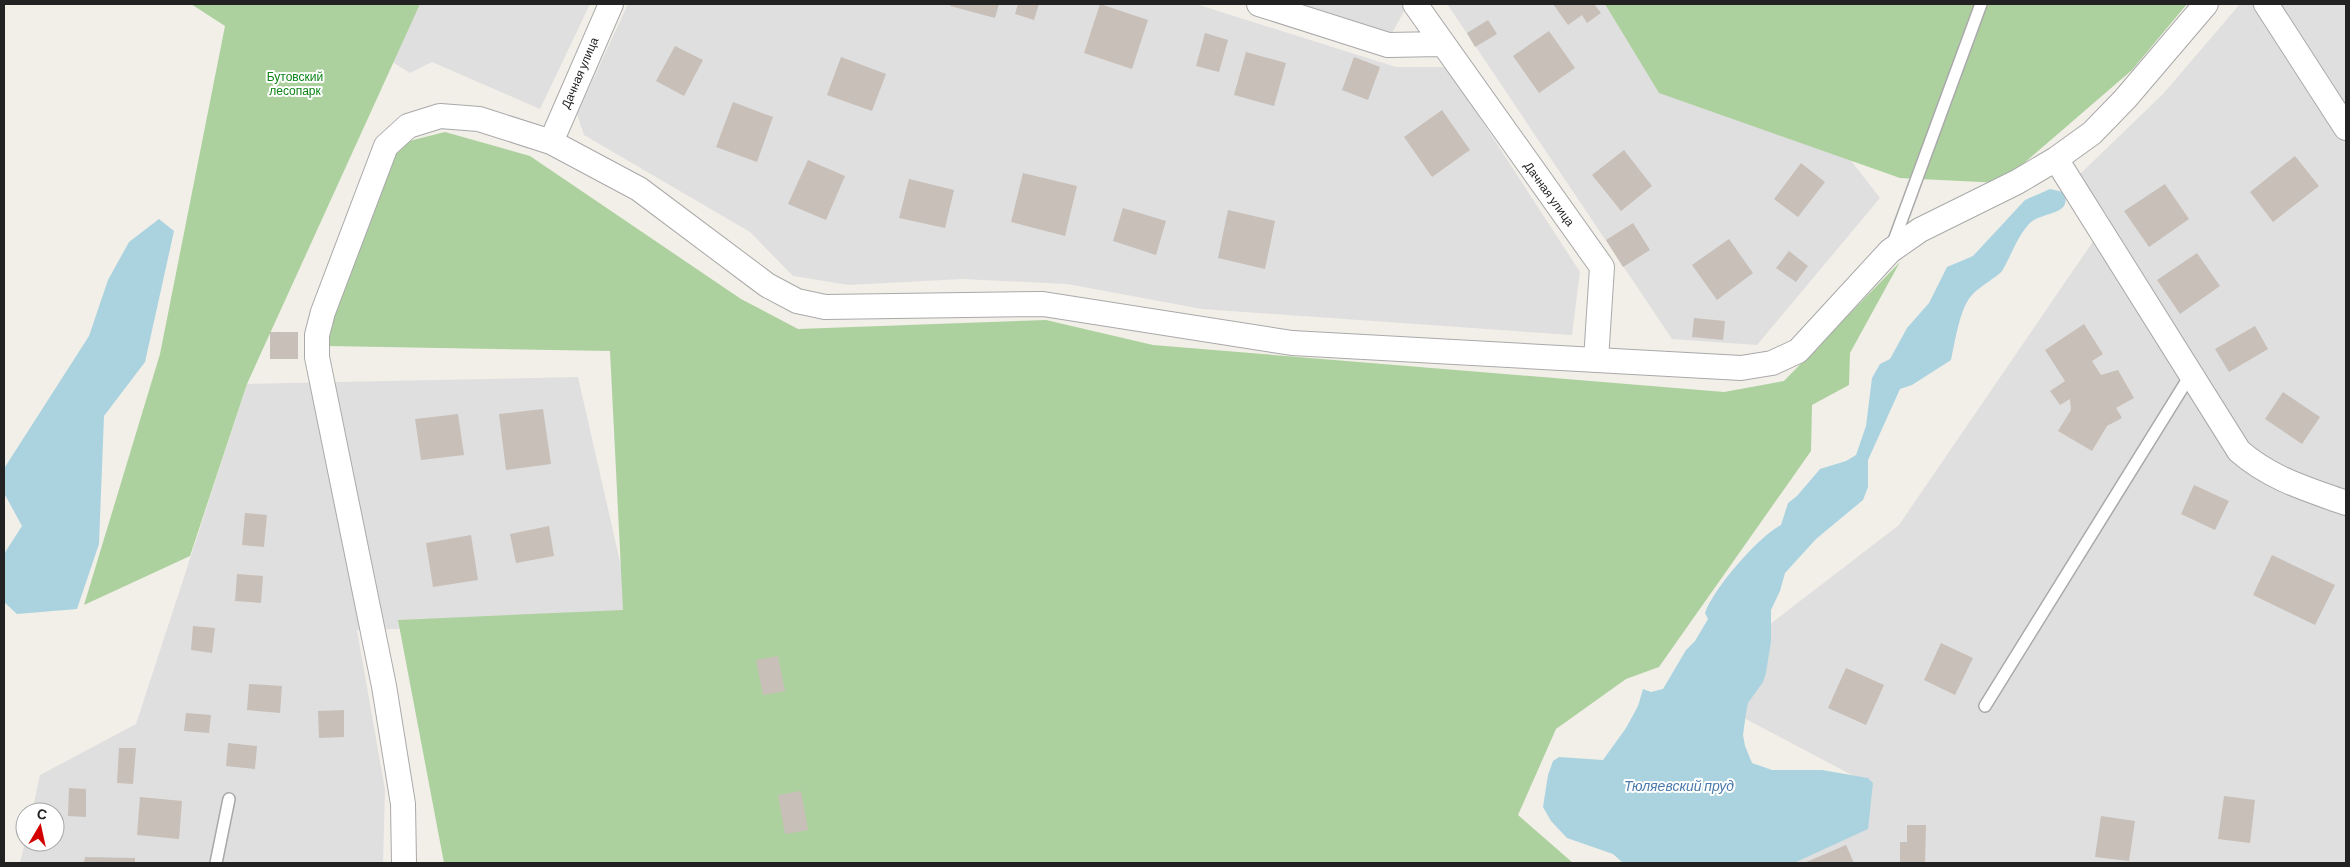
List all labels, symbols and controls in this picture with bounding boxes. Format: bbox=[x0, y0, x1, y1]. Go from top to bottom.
street label: Дачная улица bbox=[558, 35, 601, 111]
park label: Бутовский лесопарк bbox=[267, 69, 323, 98]
street label: Дачная улица bbox=[1521, 159, 1578, 229]
water label: Тюляевский пруд bbox=[1624, 777, 1734, 794]
north arrow bbox=[15, 802, 65, 852]
text: С bbox=[36, 804, 48, 823]

